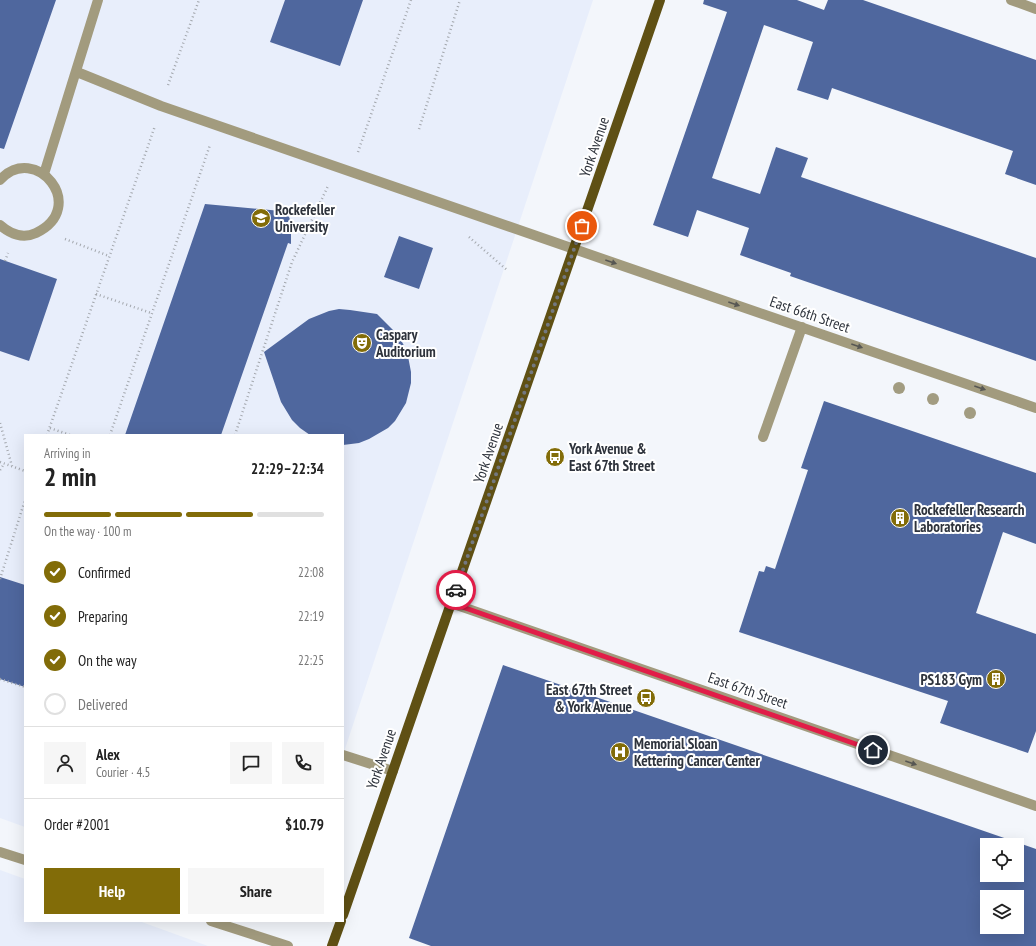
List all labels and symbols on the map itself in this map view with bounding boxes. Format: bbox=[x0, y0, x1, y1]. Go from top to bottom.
street label: York Avenue bbox=[575, 114, 613, 180]
place label: Rockefeller University bbox=[275, 200, 335, 236]
school or university icon: Rockefeller University bbox=[250, 207, 272, 229]
pin bbox=[565, 209, 599, 243]
one-way arrow bbox=[605, 259, 617, 265]
street label: East 66th Street bbox=[768, 291, 852, 337]
one-way arrow bbox=[728, 301, 740, 307]
place label: Caspary Auditorium bbox=[375, 325, 436, 361]
theatre icon: Caspary Auditorium bbox=[351, 332, 373, 354]
one-way arrow bbox=[851, 343, 863, 349]
one-way arrow bbox=[974, 386, 986, 392]
street label: York Avenue bbox=[469, 420, 507, 486]
place label: York Avenue & East 67th Street bbox=[568, 439, 656, 475]
bus stop icon: York Avenue & East 67th Street bbox=[544, 446, 566, 468]
place label: Rockefeller Research Laboratories bbox=[914, 500, 1025, 536]
building icon: Rockefeller Research Laboratories bbox=[889, 507, 911, 529]
courier bbox=[436, 570, 476, 610]
street label: East 67th Street bbox=[706, 667, 790, 713]
building icon: PS183 Gym bbox=[985, 668, 1007, 690]
place label: PS183 Gym bbox=[920, 670, 982, 689]
place label: East 67th Street & York Avenue bbox=[546, 680, 633, 716]
bus stop icon: East 67th Street & York Avenue bbox=[635, 687, 657, 709]
street label: York Avenue bbox=[362, 726, 400, 792]
pin bbox=[856, 733, 890, 767]
place label: Memorial Sloan Kettering Cancer Center bbox=[634, 734, 761, 770]
hospital icon: Memorial Sloan Kettering Cancer Center bbox=[609, 741, 631, 763]
one-way arrow bbox=[906, 760, 918, 766]

